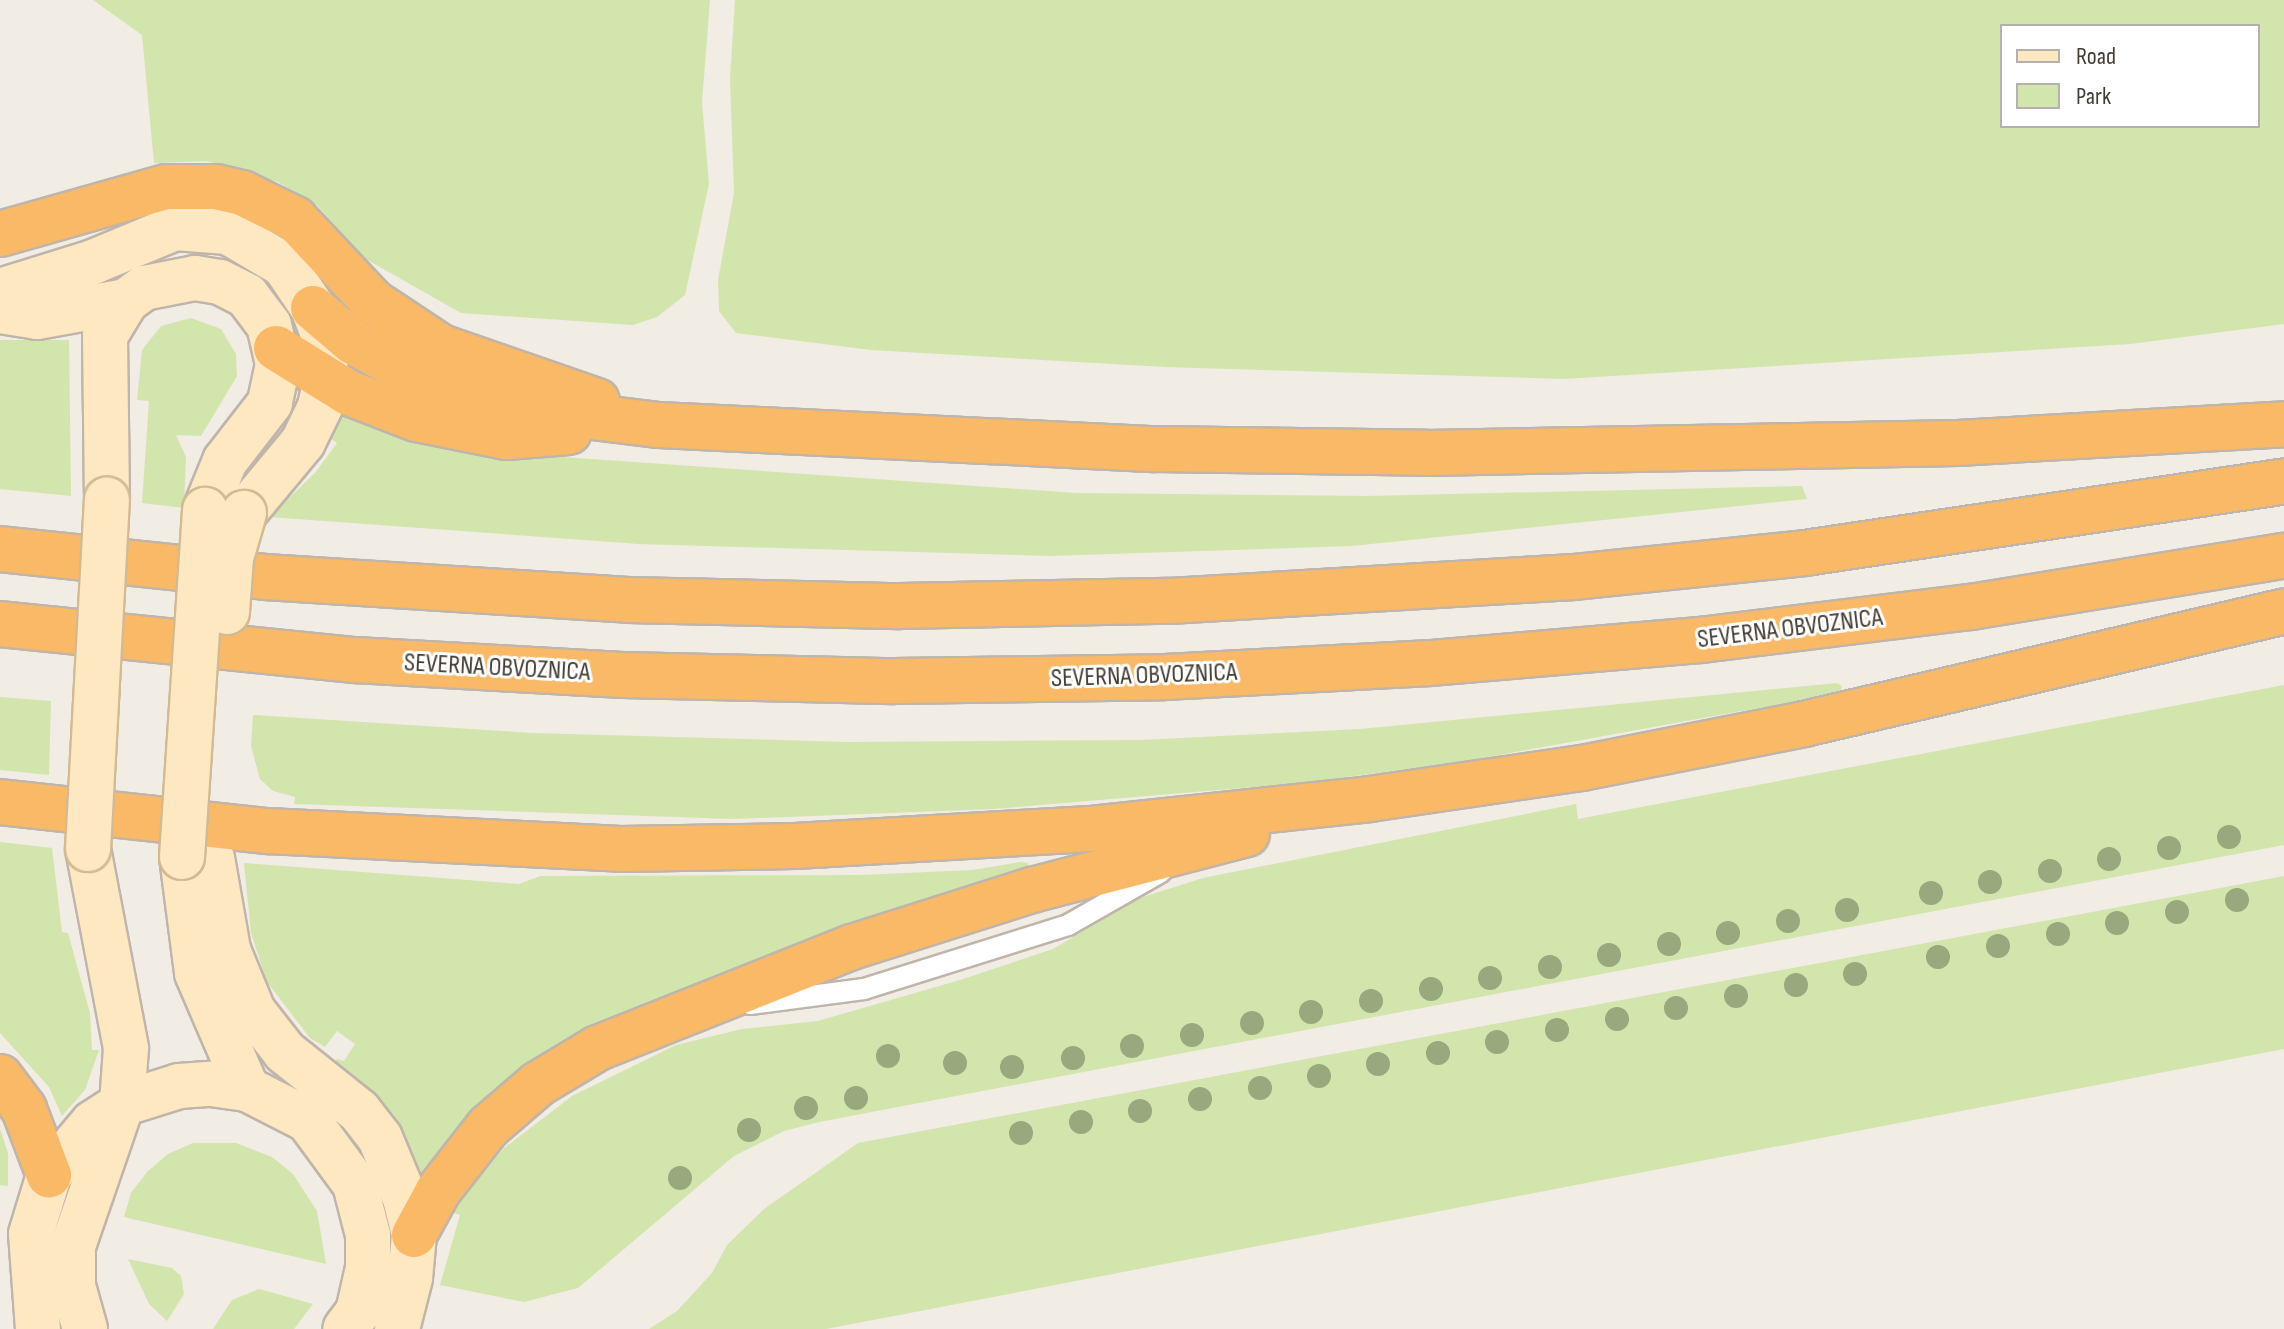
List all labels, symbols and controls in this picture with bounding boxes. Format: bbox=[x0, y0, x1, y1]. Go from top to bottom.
legend bbox=[2000, 24, 2260, 128]
text: Road bbox=[2076, 42, 2116, 71]
text: Park bbox=[2076, 82, 2111, 111]
street label: SEVERNA OBVOZNICA bbox=[1696, 602, 1884, 656]
street label: SEVERNA OBVOZNICA bbox=[403, 648, 591, 688]
street label: SEVERNA OBVOZNICA bbox=[1050, 657, 1238, 695]

